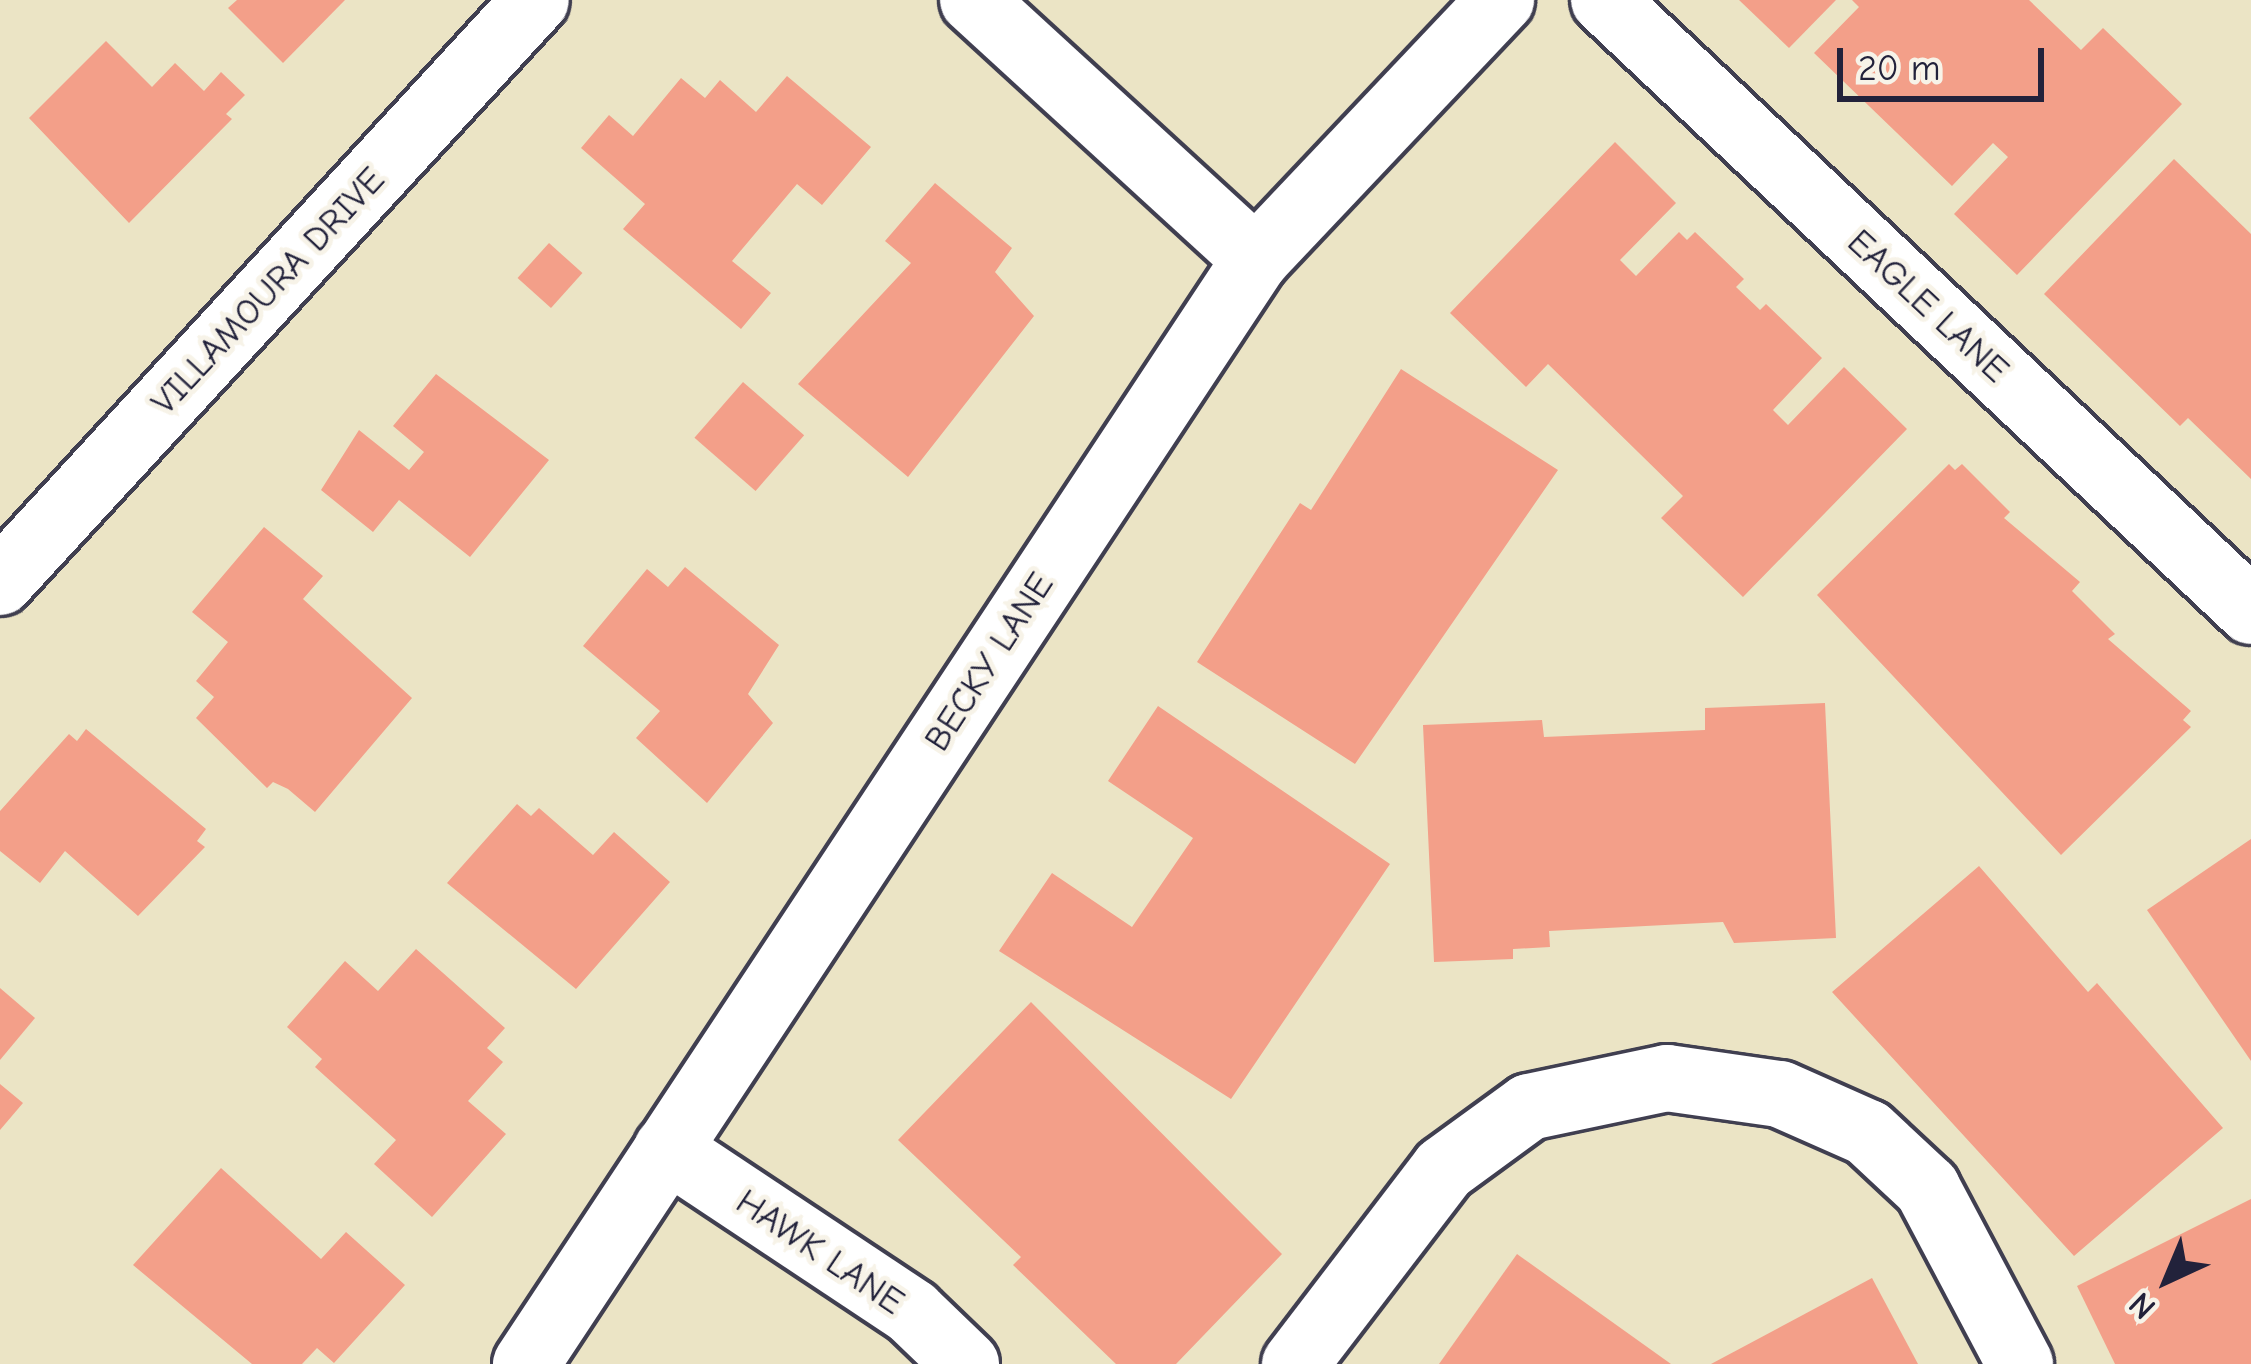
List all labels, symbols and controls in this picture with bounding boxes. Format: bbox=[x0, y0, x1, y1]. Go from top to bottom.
scale bar bbox=[1843, 24, 2050, 98]
text: 20 m bbox=[1858, 48, 1941, 89]
street label: VILLAMOURA DRIVE bbox=[142, 159, 394, 423]
street label: EAGLE LANE bbox=[1839, 221, 2017, 391]
street label: BECKY LANE bbox=[915, 565, 1063, 759]
street label: HAWK LANE bbox=[728, 1180, 912, 1324]
north arrow bbox=[2107, 1220, 2227, 1340]
text: N bbox=[2121, 1285, 2163, 1327]

